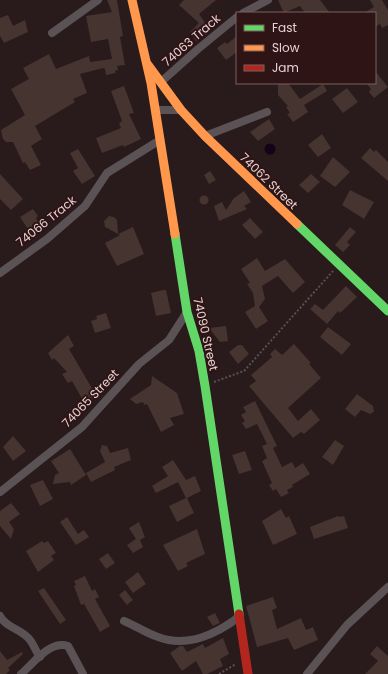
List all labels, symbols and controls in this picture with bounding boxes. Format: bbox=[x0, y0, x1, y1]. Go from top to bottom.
street label: 74063 Track bbox=[158, 9, 224, 70]
legend bbox=[236, 12, 376, 84]
text: Fast bbox=[272, 19, 297, 36]
text: Slow bbox=[272, 39, 300, 56]
text: Jam bbox=[272, 59, 299, 76]
street label: 74062 Street bbox=[236, 149, 302, 213]
street label: 74066 Track bbox=[12, 191, 80, 250]
street label: 74090 Street bbox=[189, 296, 223, 372]
street label: 74065 Street bbox=[58, 365, 122, 431]

